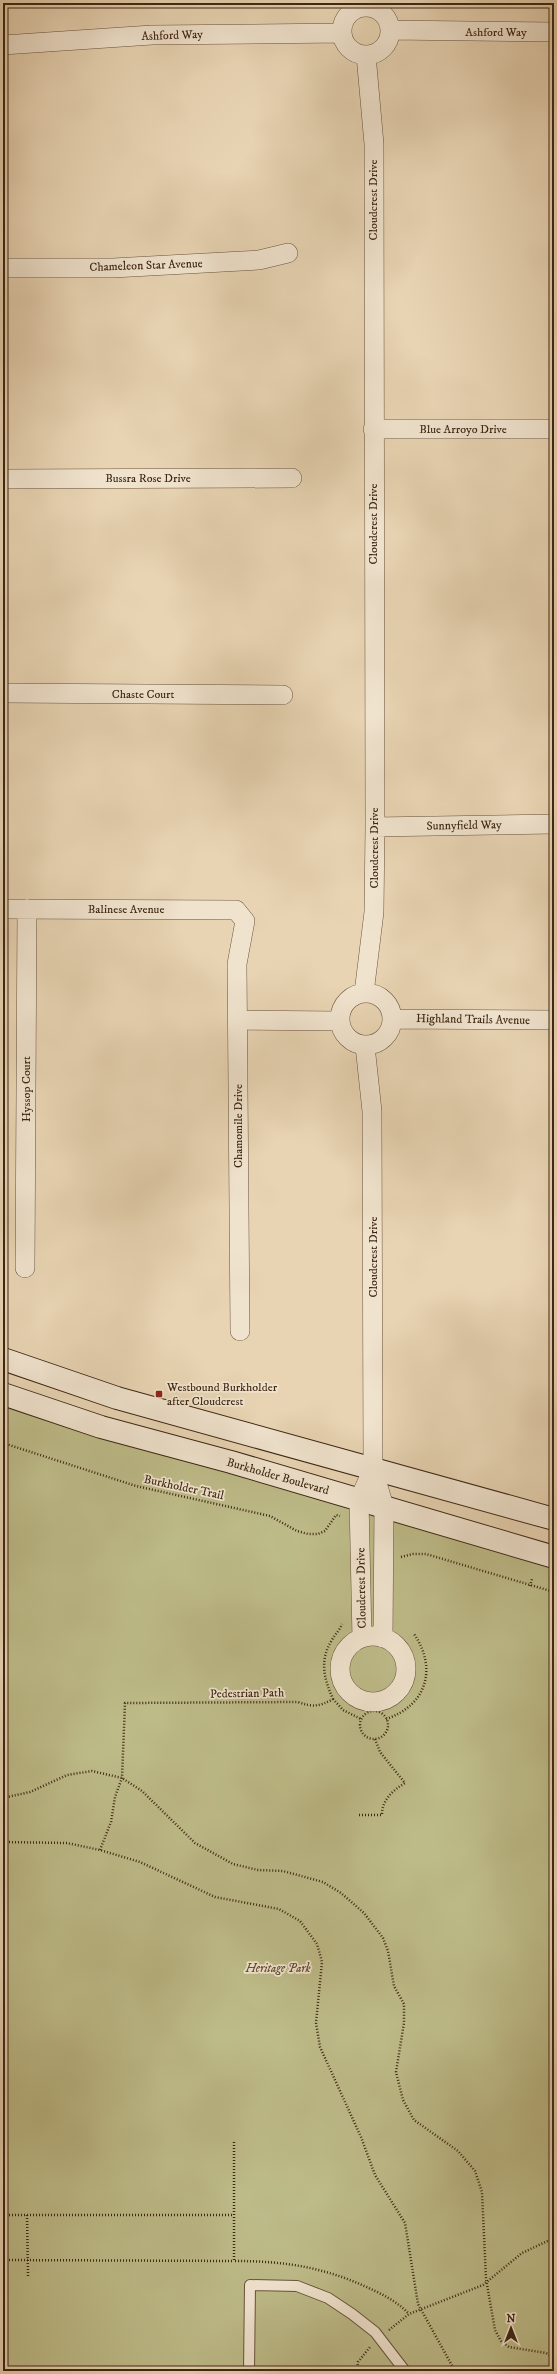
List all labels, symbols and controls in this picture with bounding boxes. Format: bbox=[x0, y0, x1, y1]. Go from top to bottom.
street label: Ashford Way bbox=[465, 25, 527, 40]
street label: Ashford Way bbox=[141, 27, 203, 44]
street label: Cloudcrest Drive bbox=[366, 160, 381, 240]
street label: Chameleon Star Avenue bbox=[89, 256, 203, 275]
street label: Blue Arroyo Drive bbox=[419, 422, 507, 437]
street label: Bussra Rose Drive bbox=[105, 471, 191, 486]
street label: Cloudcrest Drive bbox=[366, 484, 381, 564]
street label: Chaste Court bbox=[112, 687, 174, 702]
street label: Cloudcrest Drive bbox=[367, 808, 382, 888]
street label: Sunnyfield Way bbox=[426, 817, 502, 834]
street label: Balinese Avenue bbox=[88, 902, 164, 917]
street label: Highland Trails Avenue bbox=[416, 1011, 530, 1028]
street label: Hyssop Court bbox=[19, 1056, 34, 1122]
street label: Chamomile Drive bbox=[231, 1084, 246, 1168]
street label: Cloudcrest Drive bbox=[366, 1217, 381, 1297]
place label: Westbound Burkholder after Cloudcrest bbox=[166, 1380, 278, 1409]
marker: Westbound Burkholder after Cloudcrest bbox=[154, 1389, 164, 1399]
street label: Burkholder Boulevard bbox=[225, 1455, 331, 1498]
street label: Burkholder Trail bbox=[142, 1472, 226, 1503]
street label: Cloudcrest Drive bbox=[353, 1547, 370, 1629]
street label: Pedestrian Path bbox=[210, 1685, 285, 1702]
park label: Heritage Park bbox=[244, 1961, 311, 1976]
north arrow bbox=[491, 2308, 531, 2348]
text: N bbox=[506, 2312, 516, 2326]

